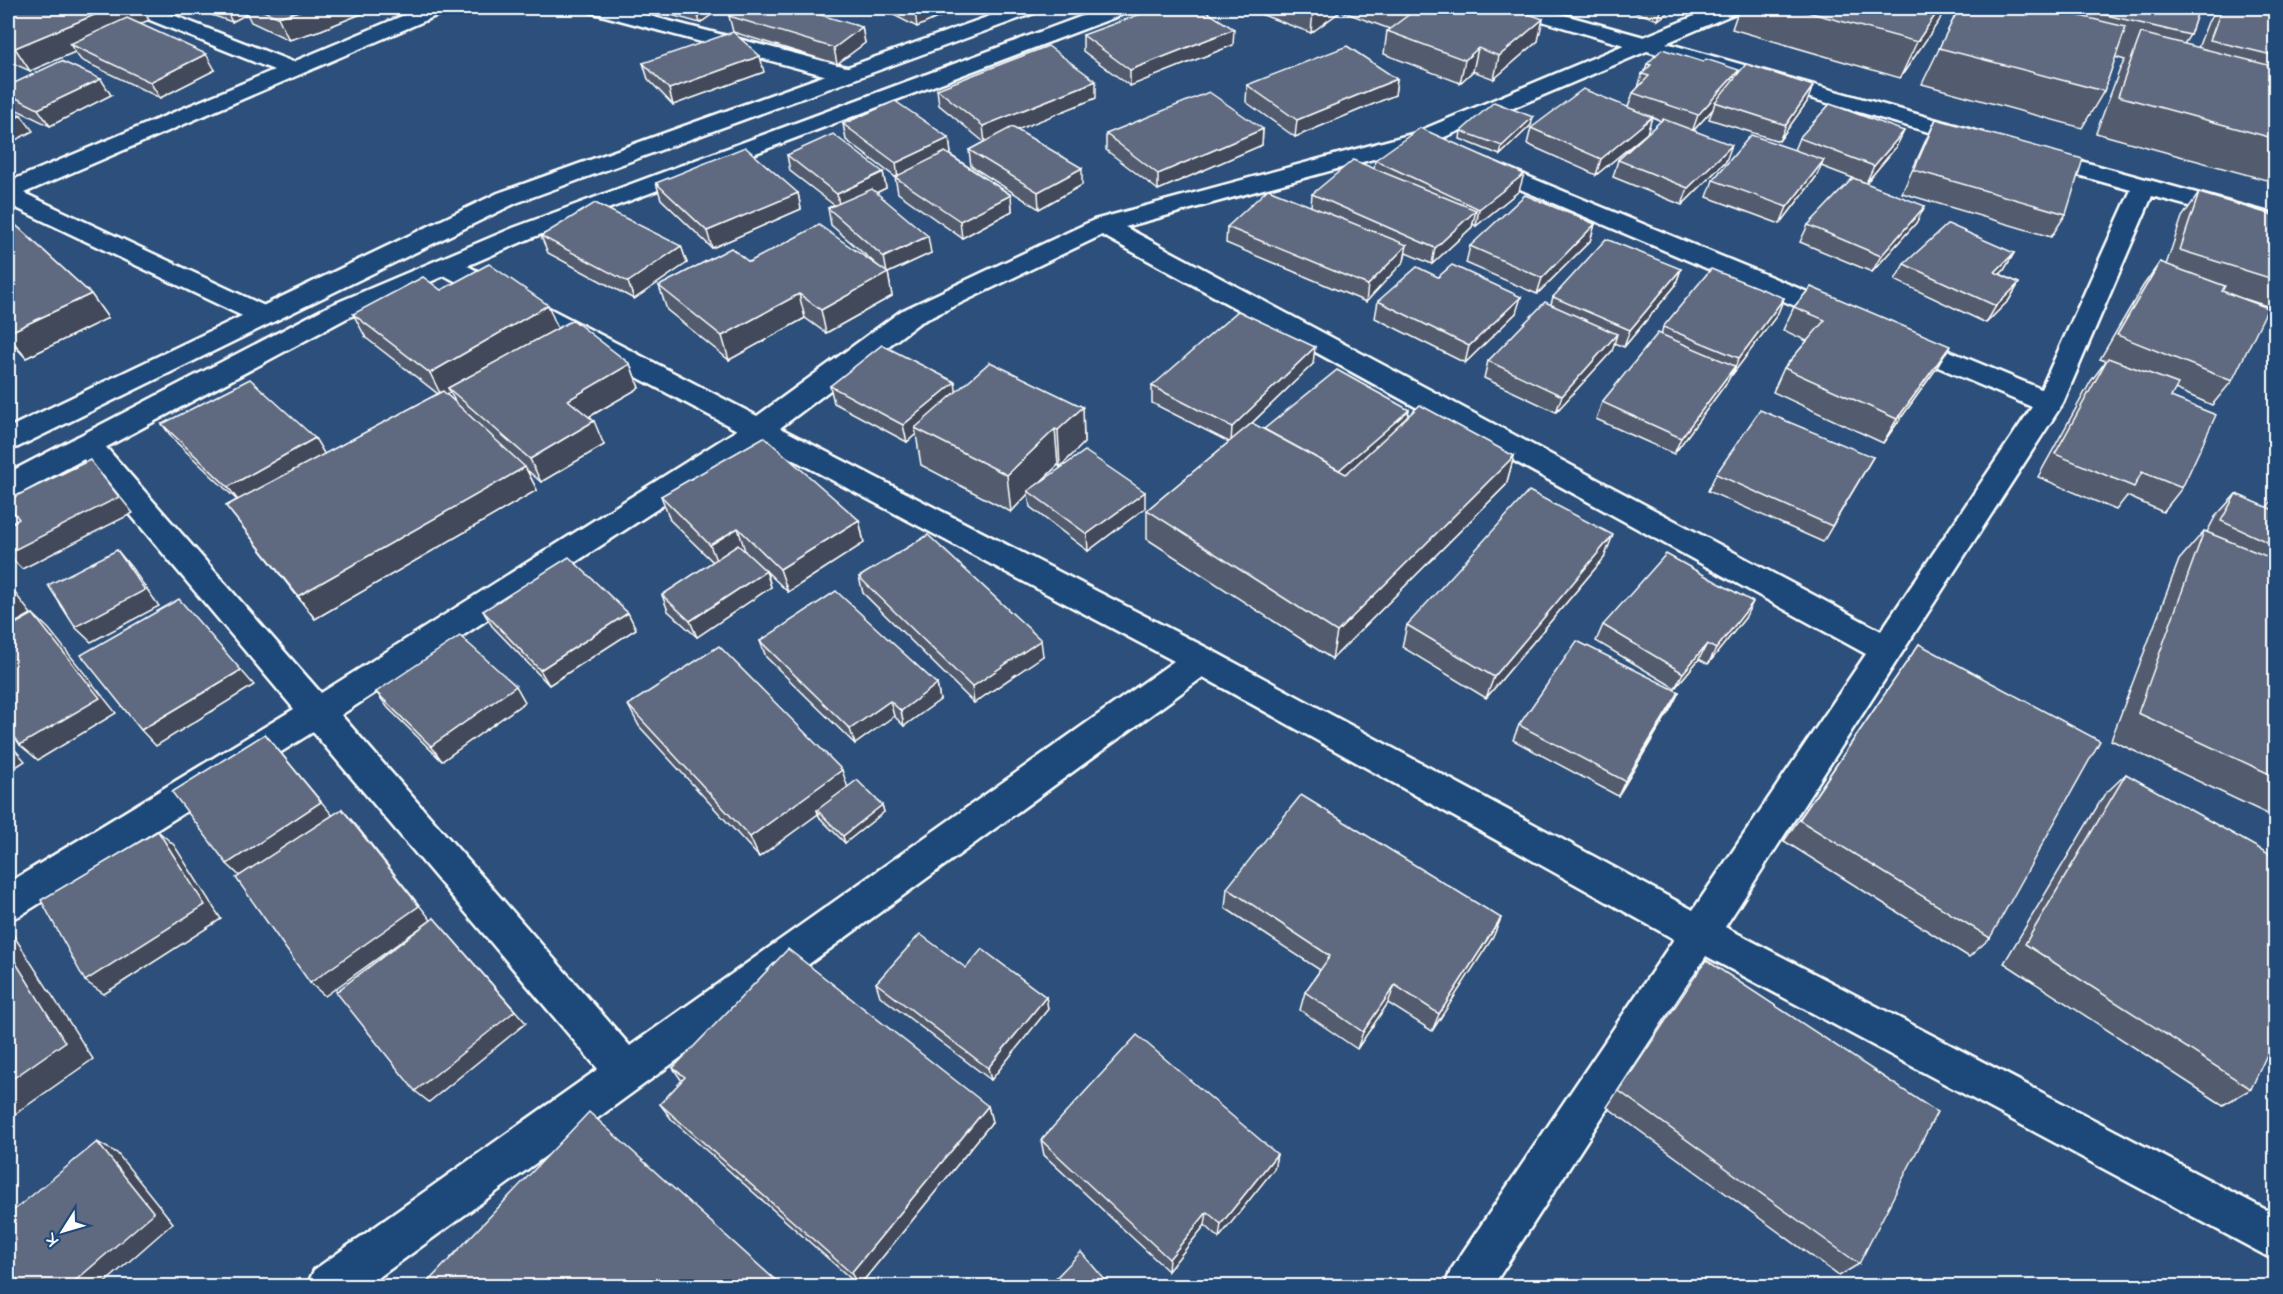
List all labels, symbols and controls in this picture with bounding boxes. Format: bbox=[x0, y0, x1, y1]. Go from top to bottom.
north arrow bbox=[33, 1201, 93, 1261]
text: K bbox=[40, 1228, 64, 1250]

